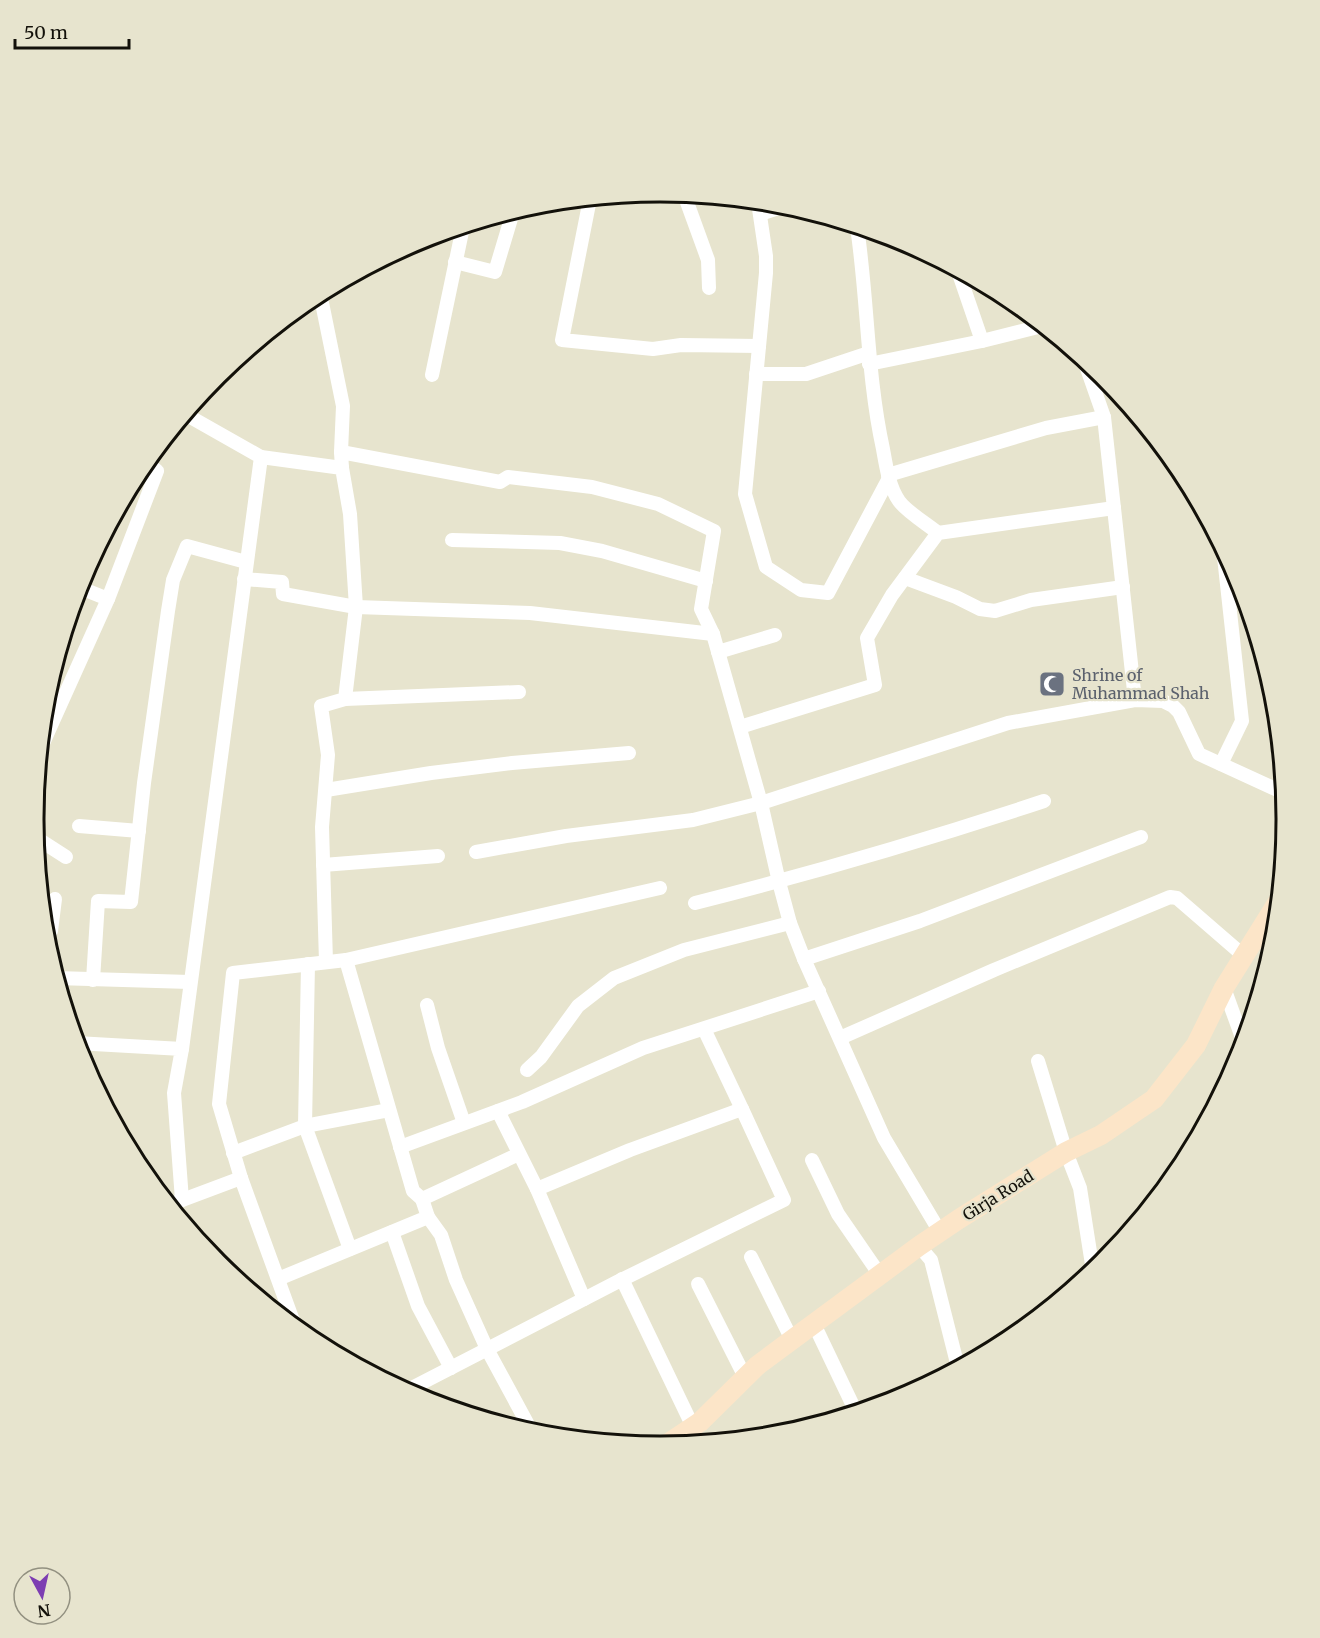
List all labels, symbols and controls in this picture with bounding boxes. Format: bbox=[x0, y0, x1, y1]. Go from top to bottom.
scale bar bbox=[15, 12, 129, 50]
text: 50 m bbox=[24, 21, 68, 44]
place label: Shrine of Muhammad Shah bbox=[1072, 665, 1210, 703]
mosque icon: Shrine of Muhammad Shah bbox=[1037, 669, 1067, 699]
street label: Girja Road bbox=[959, 1165, 1037, 1225]
north arrow bbox=[12, 1566, 72, 1626]
text: N bbox=[36, 1600, 52, 1622]

